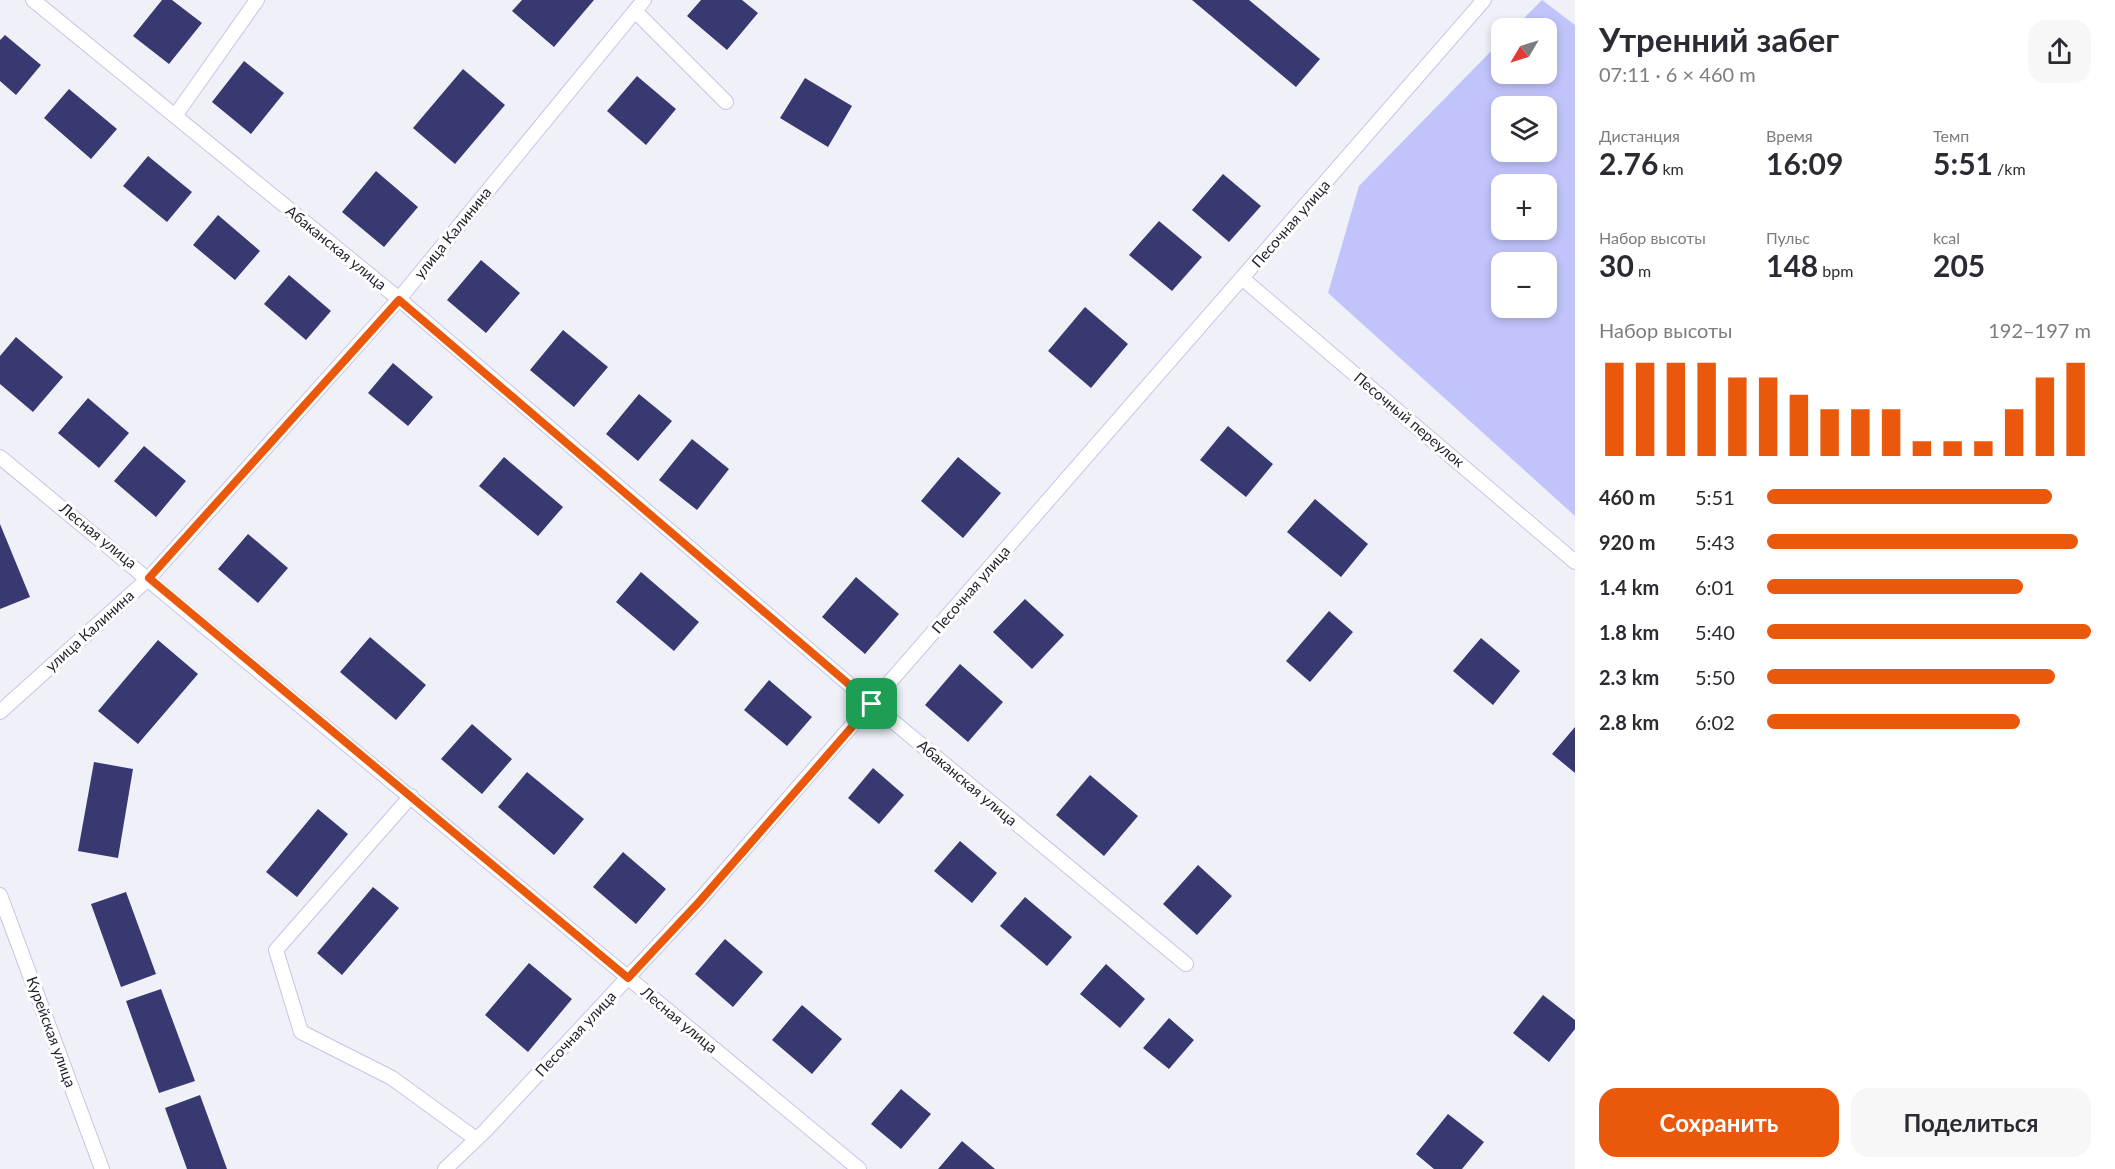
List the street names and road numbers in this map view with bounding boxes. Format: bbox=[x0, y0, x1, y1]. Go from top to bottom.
street label: Песочная улица bbox=[1247, 176, 1333, 271]
street label: улица Калинина bbox=[410, 183, 495, 282]
street label: Абаканская улица bbox=[283, 201, 391, 293]
street label: Песочный переулок bbox=[1351, 368, 1469, 471]
street label: Лесная улица bbox=[56, 498, 141, 572]
street label: Песочная улица bbox=[927, 542, 1013, 637]
street label: улица Калинина bbox=[41, 586, 137, 675]
street label: Абаканская улица bbox=[914, 735, 1021, 829]
street label: Курейская улица bbox=[24, 974, 80, 1090]
street label: Лесная улица bbox=[637, 982, 721, 1056]
street label: Песочная улица bbox=[531, 987, 619, 1080]

